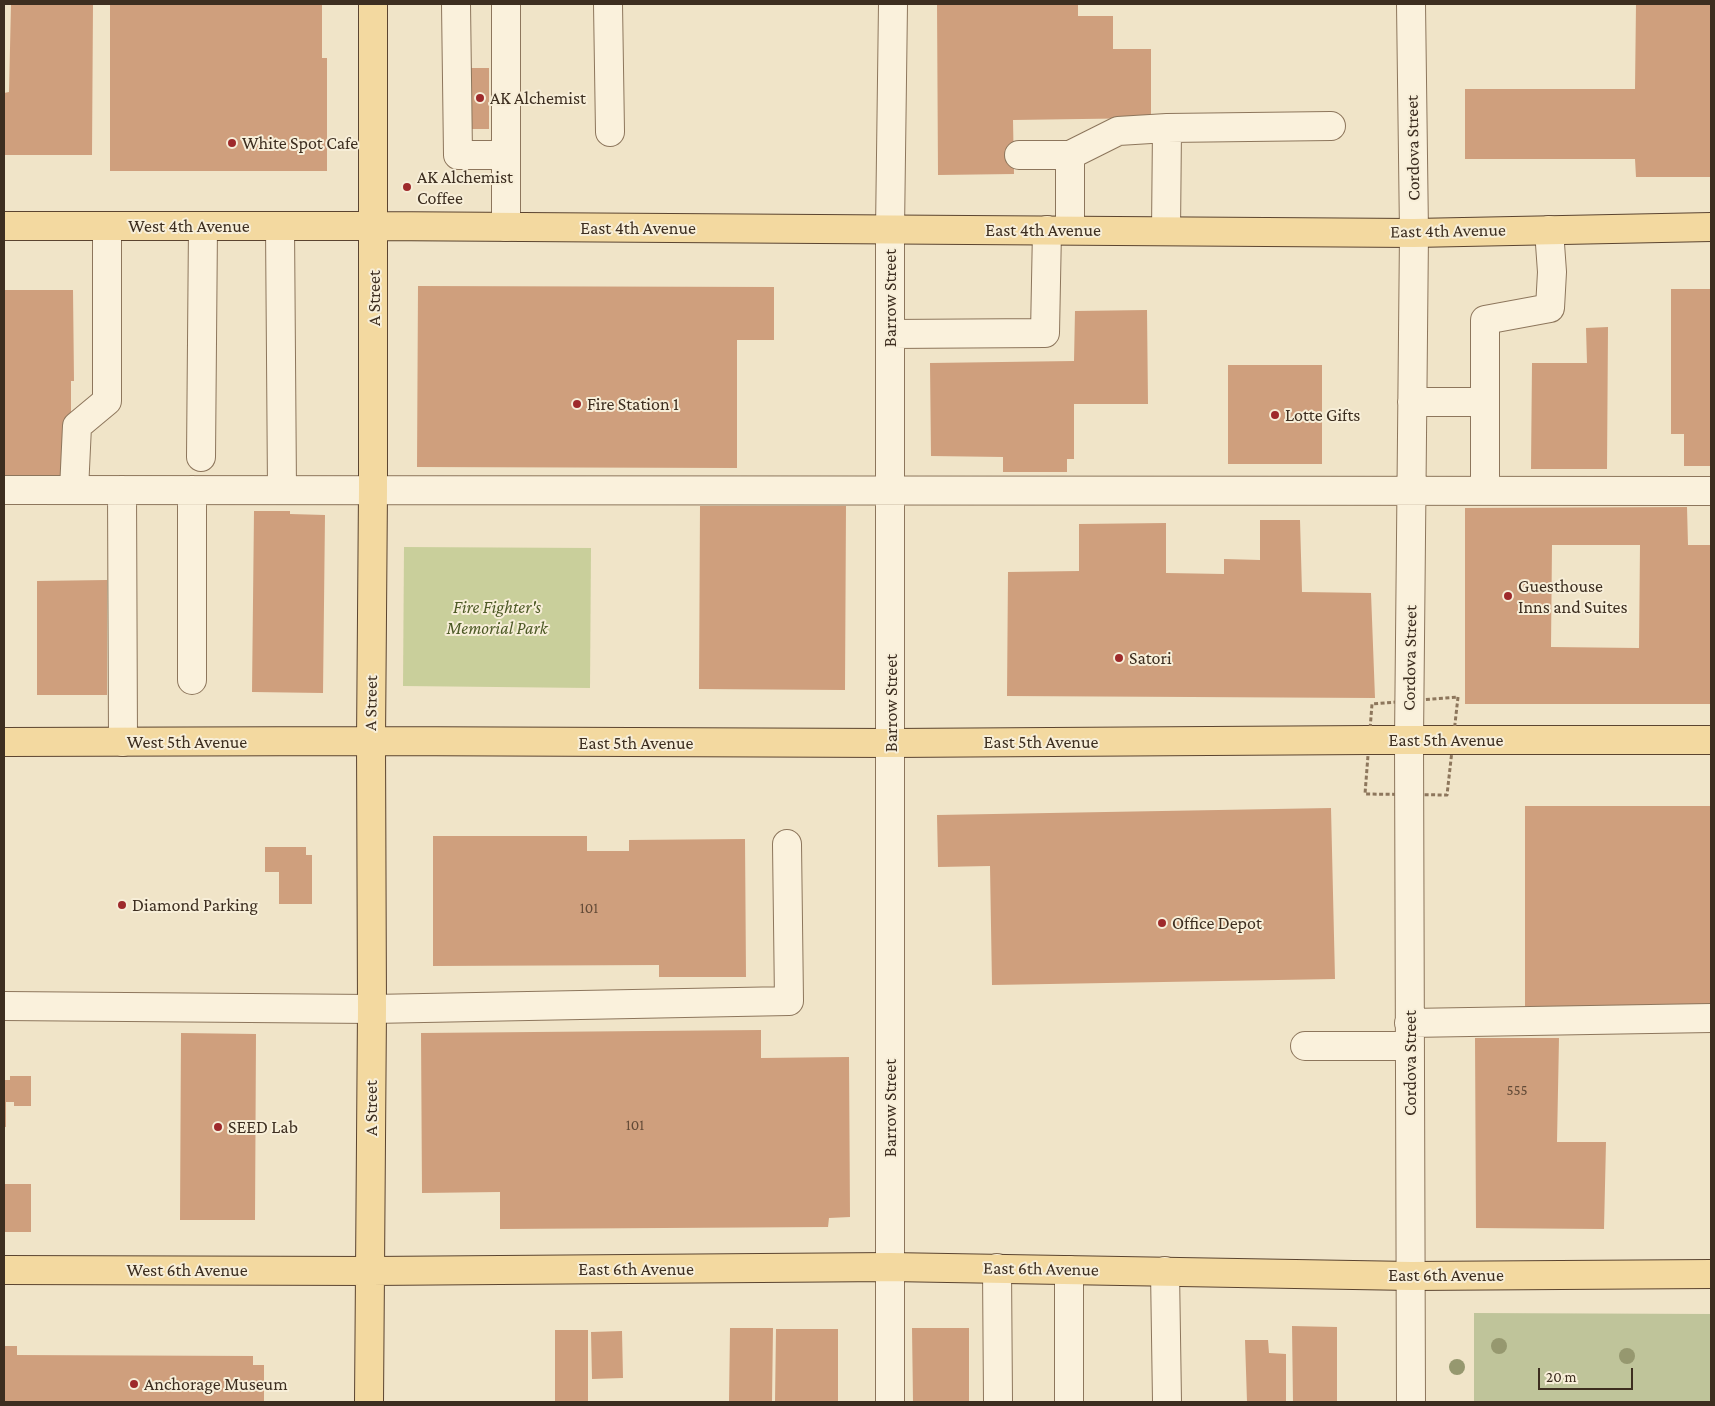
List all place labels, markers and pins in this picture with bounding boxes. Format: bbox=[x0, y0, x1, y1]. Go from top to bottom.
place label: AK Alchemist bbox=[490, 87, 586, 109]
marker: AK Alchemist bbox=[474, 92, 486, 104]
place label: White Spot Cafe bbox=[242, 132, 358, 154]
marker: White Spot Cafe bbox=[226, 137, 238, 149]
place label: AK Alchemist Coffee bbox=[417, 166, 513, 208]
marker: AK Alchemist Coffee bbox=[401, 181, 413, 193]
place label: Fire Station 1 bbox=[587, 393, 679, 415]
marker: Fire Station 1 bbox=[571, 398, 583, 410]
place label: Lotte Gifts bbox=[1285, 404, 1360, 426]
marker: Lotte Gifts bbox=[1269, 409, 1281, 421]
place label: Guesthouse Inns and Suites bbox=[1518, 575, 1628, 618]
marker: Guesthouse Inns and Suites bbox=[1502, 590, 1514, 602]
place label: Satori bbox=[1129, 647, 1172, 669]
marker: Satori bbox=[1113, 652, 1125, 664]
place label: Diamond Parking bbox=[132, 894, 258, 916]
marker: Diamond Parking bbox=[116, 899, 128, 911]
place label: Office Depot bbox=[1172, 912, 1262, 934]
marker: Office Depot bbox=[1156, 917, 1168, 929]
place label: SEED Lab bbox=[228, 1116, 298, 1138]
marker: SEED Lab bbox=[212, 1121, 224, 1133]
place label: Anchorage Museum bbox=[144, 1373, 288, 1395]
marker: Anchorage Museum bbox=[128, 1378, 140, 1390]

